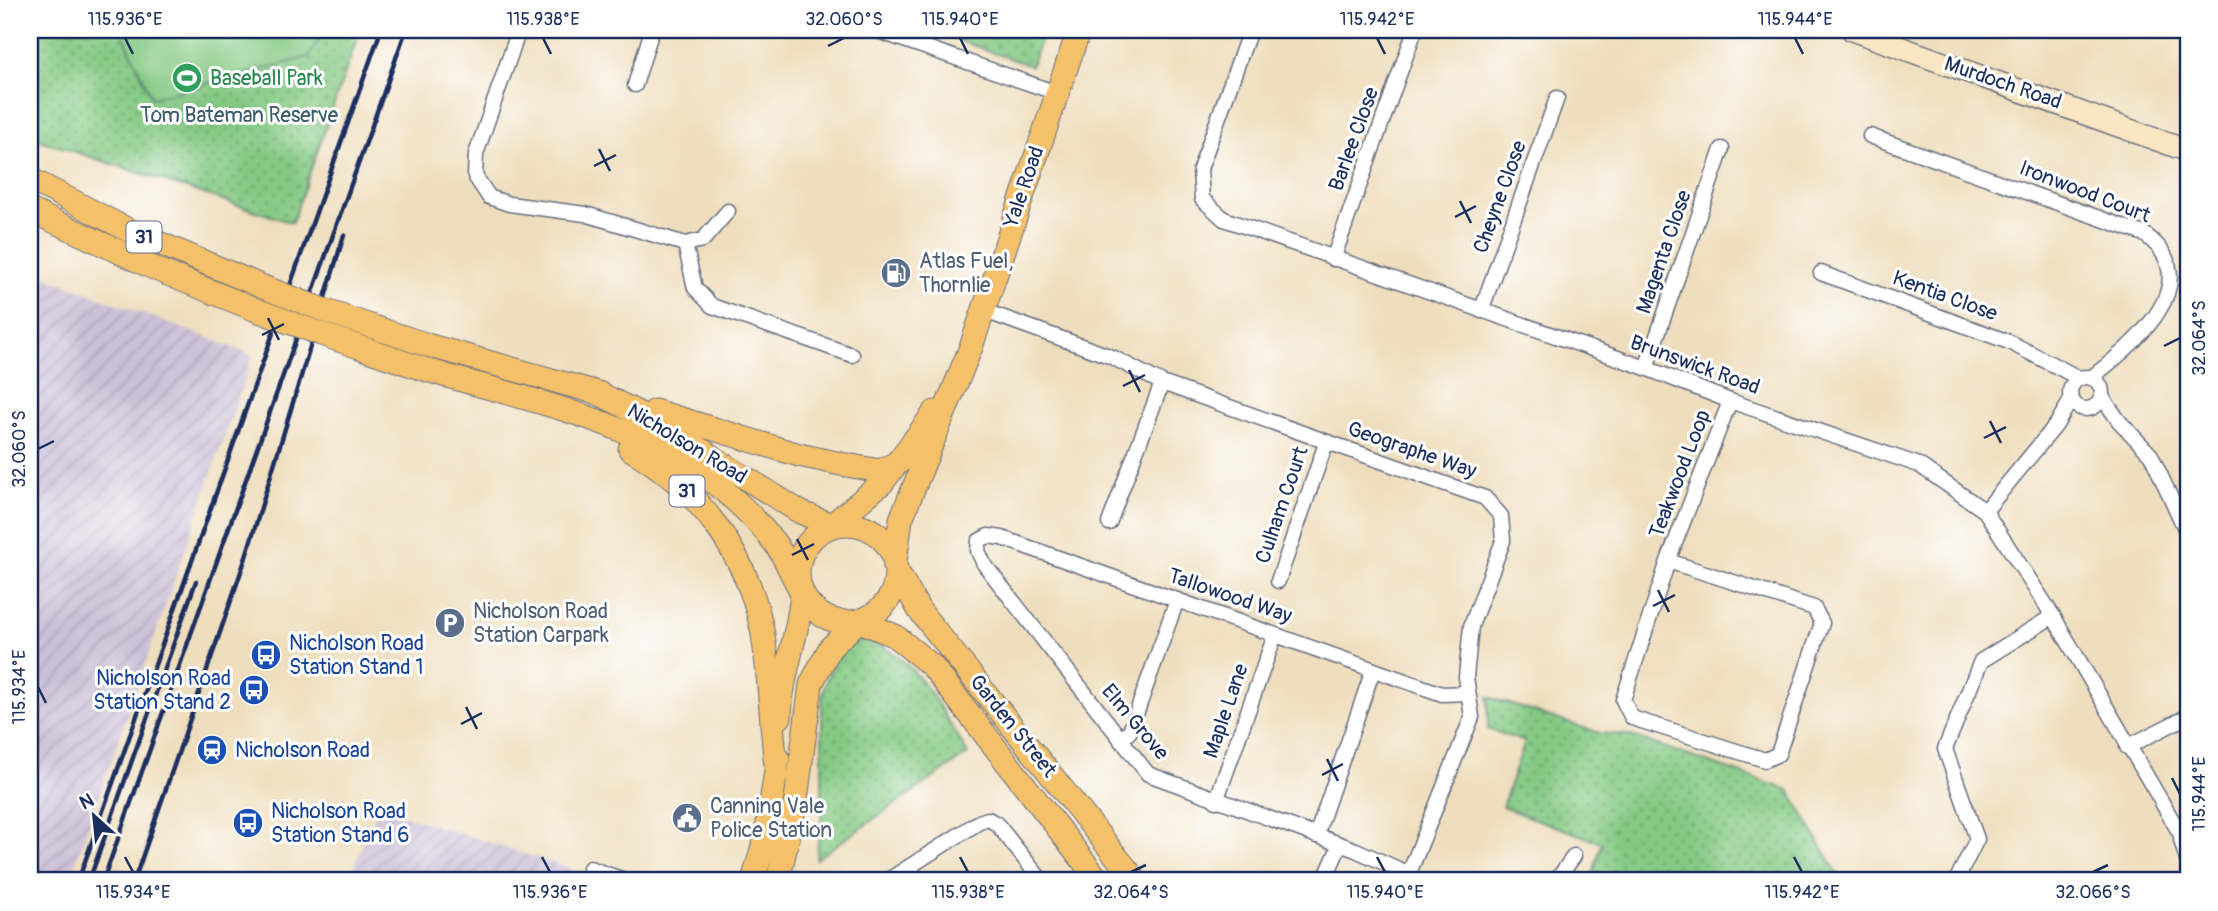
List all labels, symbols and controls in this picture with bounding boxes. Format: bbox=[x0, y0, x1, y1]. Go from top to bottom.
text: 115.936°E bbox=[88, 8, 162, 31]
text: 115.938°E bbox=[506, 8, 580, 31]
text: 32.060°S bbox=[805, 8, 883, 31]
text: 115.940°E bbox=[921, 8, 999, 31]
text: 115.942°E bbox=[1340, 8, 1414, 31]
text: 115.944°E bbox=[1757, 8, 1833, 31]
street label: Murdoch Road bbox=[1941, 50, 2065, 116]
sports icon: Baseball Park bbox=[170, 61, 204, 95]
place label: Baseball Park bbox=[210, 65, 323, 92]
street label: Barlee Close bbox=[1323, 83, 1385, 195]
park label: Tom Bateman Reserve bbox=[140, 102, 339, 129]
street label: Cheyne Close bbox=[1467, 136, 1533, 257]
street label: Yale Road bbox=[997, 143, 1051, 232]
street label: Ironwood Court bbox=[2016, 155, 2155, 230]
street label: Magenta Close bbox=[1630, 186, 1698, 317]
road number: 31 bbox=[127, 221, 162, 252]
place label: Atlas Fuel, Thornlie bbox=[919, 248, 1014, 299]
fuel station icon: Atlas Fuel, Thornlie bbox=[879, 256, 913, 290]
street label: Kentia Close bbox=[1889, 265, 2002, 328]
text: 32.064°S bbox=[2188, 300, 2211, 376]
street label: Brunswick Road bbox=[1626, 329, 1764, 401]
street label: Nicholson Road bbox=[622, 398, 752, 490]
street label: Teakwood Loop bbox=[1643, 406, 1717, 542]
text: 32.060°S bbox=[8, 410, 31, 488]
street label: Geographe Way bbox=[1344, 415, 1480, 485]
street label: Culham Court bbox=[1249, 442, 1315, 567]
road number: 31 bbox=[670, 476, 704, 506]
street label: Tallowood Way bbox=[1164, 562, 1296, 630]
place label: Nicholson Road Station Carpark bbox=[473, 598, 609, 649]
parking icon: Nicholson Road Station Carpark bbox=[433, 606, 467, 640]
place label: Nicholson Road Station Stand 1 bbox=[289, 630, 424, 681]
bus stop icon: Nicholson Road Station Stand 1 bbox=[249, 638, 283, 672]
text: 115.934°E bbox=[8, 650, 31, 724]
street label: Maple Lane bbox=[1197, 660, 1255, 762]
place label: Nicholson Road Station Stand 2 bbox=[93, 665, 231, 716]
street label: Garden Street bbox=[963, 669, 1063, 783]
bus stop icon: Nicholson Road Station Stand 2 bbox=[237, 673, 271, 707]
street label: Elm Grove bbox=[1095, 678, 1175, 766]
station icon: Nicholson Road bbox=[195, 733, 229, 767]
place label: Nicholson Road bbox=[235, 737, 370, 764]
text: 115.944°E bbox=[2188, 756, 2211, 832]
north arrow bbox=[60, 782, 130, 852]
text: N bbox=[76, 788, 98, 815]
place label: Canning Vale Police Station bbox=[710, 793, 832, 844]
place label: Nicholson Road Station Stand 6 bbox=[271, 798, 409, 849]
public building icon: Canning Vale Police Station bbox=[670, 801, 704, 835]
bus stop icon: Nicholson Road Station Stand 6 bbox=[231, 806, 265, 840]
text: 115.934°E bbox=[96, 881, 170, 904]
text: 115.936°E bbox=[513, 881, 587, 904]
text: 115.938°E bbox=[931, 881, 1005, 904]
text: 32.064°S bbox=[1093, 881, 1169, 904]
text: 115.940°E bbox=[1346, 881, 1424, 904]
text: 115.942°E bbox=[1765, 881, 1839, 904]
text: 32.066°S bbox=[2055, 881, 2131, 904]

